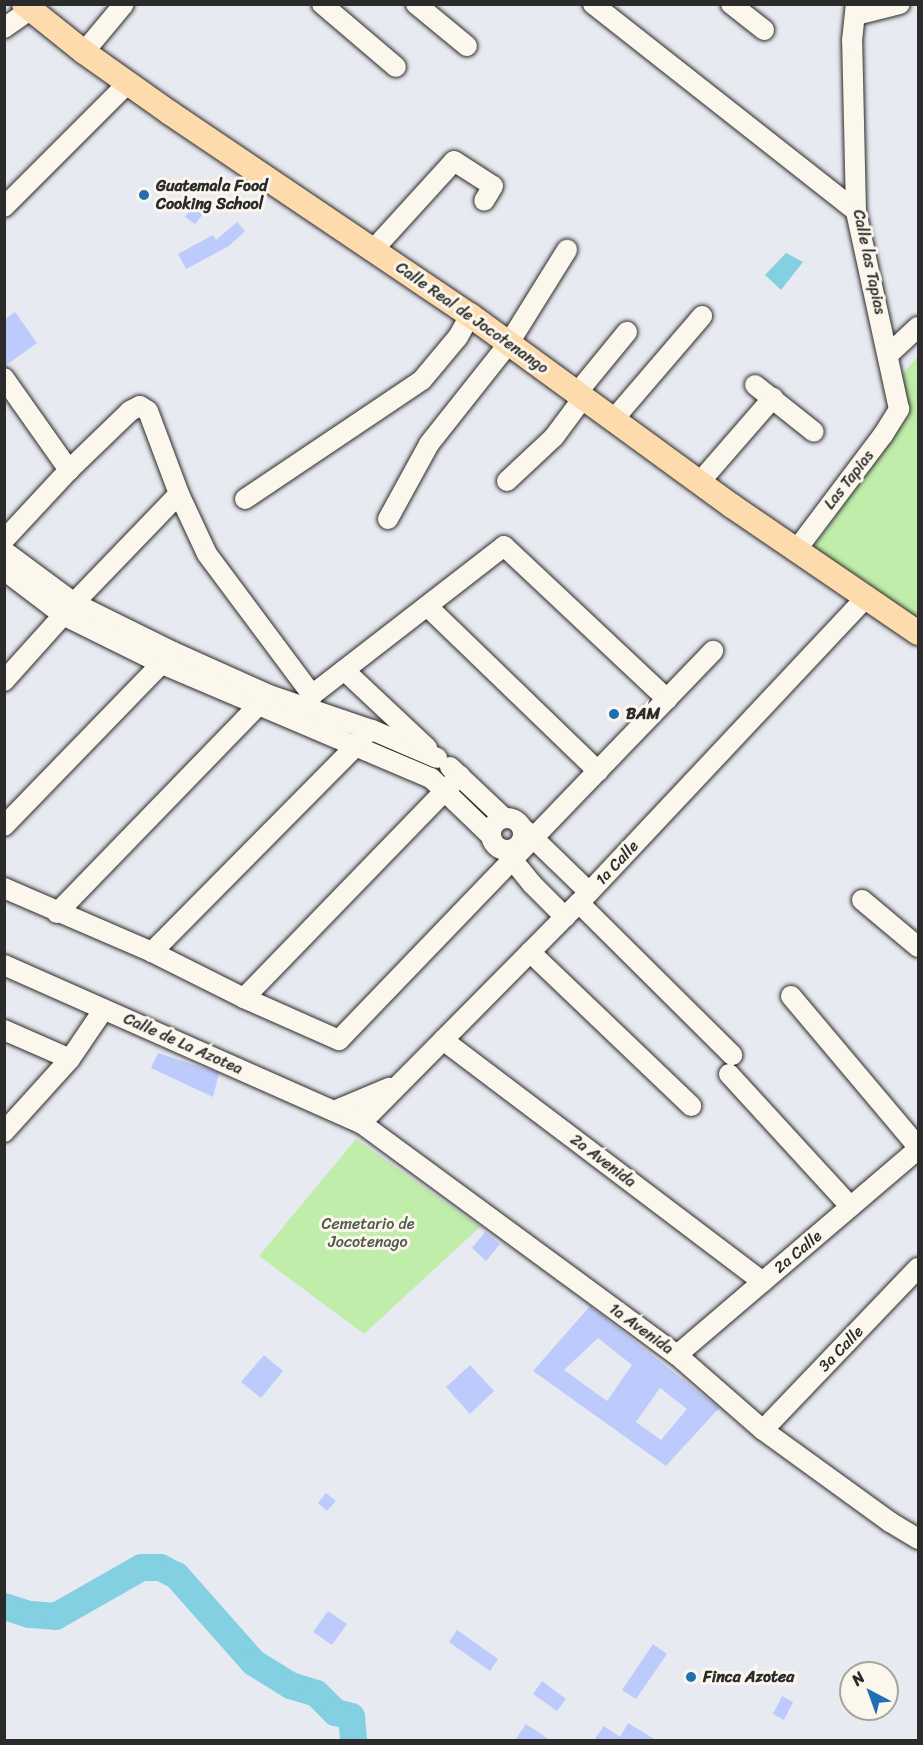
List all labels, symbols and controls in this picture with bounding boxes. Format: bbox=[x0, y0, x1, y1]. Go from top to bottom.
place label: Guatemala Food Cooking School bbox=[156, 176, 268, 214]
marker: Guatemala Food Cooking School bbox=[137, 188, 151, 202]
street label: Calle las Tapias bbox=[848, 207, 890, 317]
street label: Calle Real de Jocotenango bbox=[392, 258, 552, 378]
street label: Las Tapias bbox=[820, 446, 878, 514]
place label: BAM bbox=[626, 704, 660, 724]
marker: BAM bbox=[607, 707, 621, 721]
street label: 1a Calle bbox=[591, 837, 643, 889]
street label: Calle de La Azotea bbox=[120, 1009, 246, 1079]
street label: 2a Avenida bbox=[566, 1130, 640, 1192]
park label: Cemetario de Jocotenago bbox=[321, 1214, 415, 1252]
street label: 2a Calle bbox=[770, 1226, 826, 1278]
street label: 1a Avenida bbox=[605, 1299, 677, 1359]
street label: 3a Calle bbox=[815, 1322, 867, 1376]
north arrow bbox=[839, 1661, 899, 1721]
text: N bbox=[844, 1664, 872, 1693]
place label: Finca Azotea bbox=[703, 1667, 794, 1687]
marker: Finca Azotea bbox=[684, 1670, 698, 1684]

